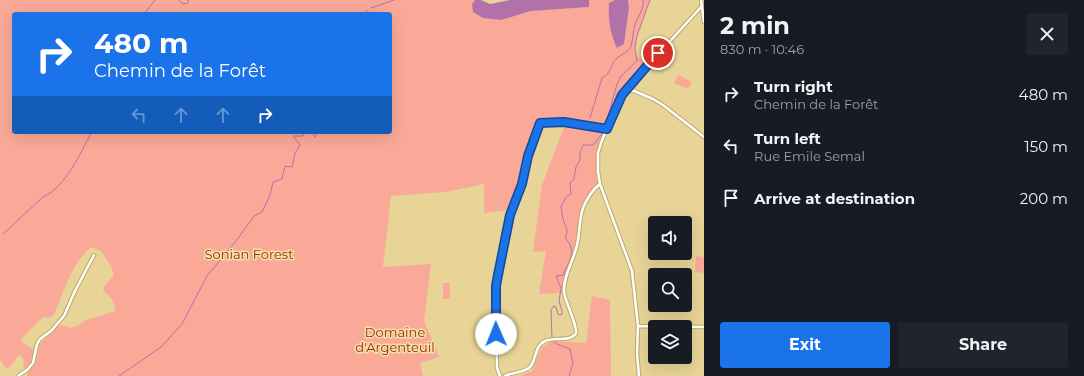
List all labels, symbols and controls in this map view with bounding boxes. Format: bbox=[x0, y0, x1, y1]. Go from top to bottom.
text: 2 min bbox=[720, 11, 790, 40]
button: close bbox=[1026, 13, 1068, 55]
text: 480 m bbox=[94, 26, 188, 60]
icon: right bbox=[28, 28, 80, 80]
pin bbox=[641, 36, 675, 70]
text: 830 m · 10:46 bbox=[720, 41, 804, 57]
icon: arrive bbox=[647, 42, 669, 64]
text: Chemin de la Forêt bbox=[94, 60, 266, 82]
text: Turn right bbox=[754, 77, 833, 96]
icon: right bbox=[720, 83, 742, 105]
text: 480 m bbox=[1019, 85, 1068, 104]
text: Chemin de la Forêt bbox=[754, 96, 878, 112]
icon: left bbox=[128, 104, 150, 126]
icon: ahead bbox=[170, 104, 192, 126]
icon: ahead bbox=[212, 104, 234, 126]
icon: right bbox=[254, 104, 276, 126]
text: Turn left bbox=[754, 129, 821, 148]
icon: left bbox=[720, 135, 742, 157]
text: 150 m bbox=[1024, 137, 1068, 156]
text: Rue Emile Semal bbox=[754, 148, 865, 164]
icon: arrive bbox=[720, 187, 742, 209]
text: Arrive at destination bbox=[754, 189, 915, 208]
text: 200 m bbox=[1020, 189, 1068, 208]
map controls bbox=[648, 216, 692, 364]
button: sound bbox=[648, 216, 692, 260]
park label: Sonian Forest bbox=[205, 246, 293, 262]
button: search bbox=[648, 268, 692, 312]
position arrow bbox=[475, 313, 517, 355]
button: layers bbox=[648, 320, 692, 364]
button: Exit bbox=[720, 322, 890, 368]
button: Share bbox=[898, 322, 1068, 368]
park label: Domaine d'Argenteuil bbox=[355, 324, 435, 355]

